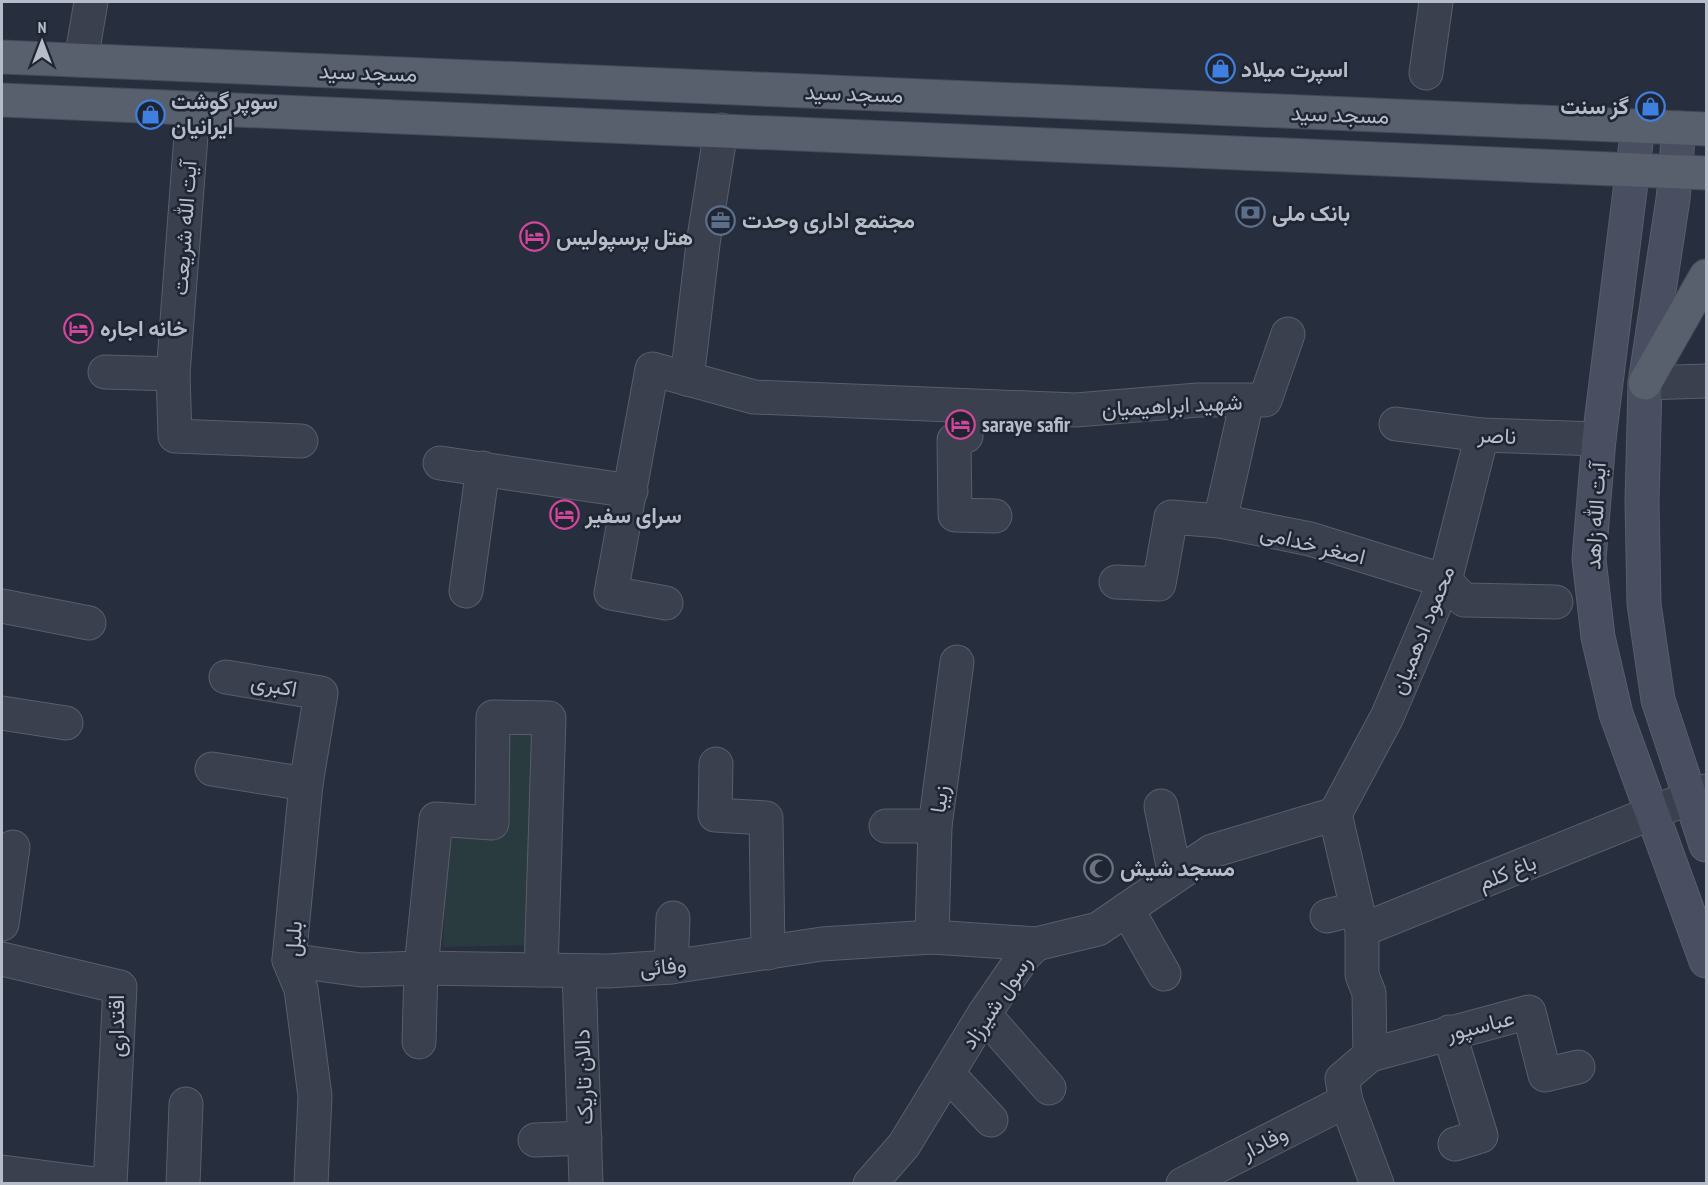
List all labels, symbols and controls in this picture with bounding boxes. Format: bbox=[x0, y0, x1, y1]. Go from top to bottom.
north arrow bbox=[12, 12, 72, 72]
text: N bbox=[38, 17, 46, 37]
shop icon: اسپرت میلاد bbox=[1204, 53, 1236, 85]
place label: اسپرت میلاد bbox=[1241, 55, 1349, 85]
street label: مسجد سید bbox=[318, 56, 418, 88]
street label: مسجد سید bbox=[804, 77, 904, 109]
place label: سوپر گوشت ایرانیان bbox=[171, 87, 278, 140]
shop icon: گز سنت bbox=[1634, 90, 1666, 122]
place label: گز سنت bbox=[1560, 92, 1629, 120]
shop icon: سوپر گوشت ایرانیان bbox=[134, 98, 166, 130]
street label: مسجد سید bbox=[1290, 98, 1390, 130]
street label: آیت الله شریعت bbox=[165, 158, 203, 296]
bank icon: بانک ملی bbox=[1235, 197, 1267, 229]
place label: بانک ملی bbox=[1272, 199, 1350, 227]
office icon: مجتمع اداری وحدت bbox=[705, 204, 737, 236]
place label: مجتمع اداری وحدت bbox=[742, 206, 915, 235]
hotel icon: هتل پرسپولیس bbox=[519, 221, 551, 253]
place label: هتل پرسپولیس bbox=[556, 223, 693, 253]
hotel icon: خانه اجاره bbox=[63, 312, 95, 344]
place label: خانه اجاره bbox=[100, 314, 187, 342]
street label: شهید ابراهیمیان bbox=[1101, 387, 1243, 423]
hotel icon: saraye safir bbox=[945, 408, 977, 440]
place label: saraye safir bbox=[982, 410, 1071, 438]
street label: ناصر bbox=[1476, 420, 1517, 450]
street label: آیت الله زاهد bbox=[1578, 460, 1612, 570]
hotel icon: سرای سفیر bbox=[548, 499, 580, 531]
place label: سرای سفیر bbox=[584, 501, 682, 529]
street label: اصغر خدامی bbox=[1258, 517, 1368, 571]
street label: محمود ادهمیان bbox=[1383, 561, 1461, 699]
street label: اکبری bbox=[249, 667, 299, 703]
street label: زیبا bbox=[923, 783, 955, 815]
street label: باغ کلم bbox=[1474, 848, 1541, 897]
mosque icon: مسجد شیش bbox=[1083, 852, 1115, 884]
place label: مسجد شیش bbox=[1120, 854, 1235, 882]
street label: بلبل bbox=[278, 921, 308, 957]
street label: وفائی bbox=[639, 950, 687, 982]
street label: رسول شیرزاد bbox=[954, 950, 1038, 1054]
street label: اقتداری bbox=[102, 995, 130, 1057]
street label: عباسپور bbox=[1442, 1003, 1517, 1048]
street label: دالان تاریک bbox=[567, 1029, 599, 1125]
street label: وفادار bbox=[1235, 1118, 1292, 1166]

